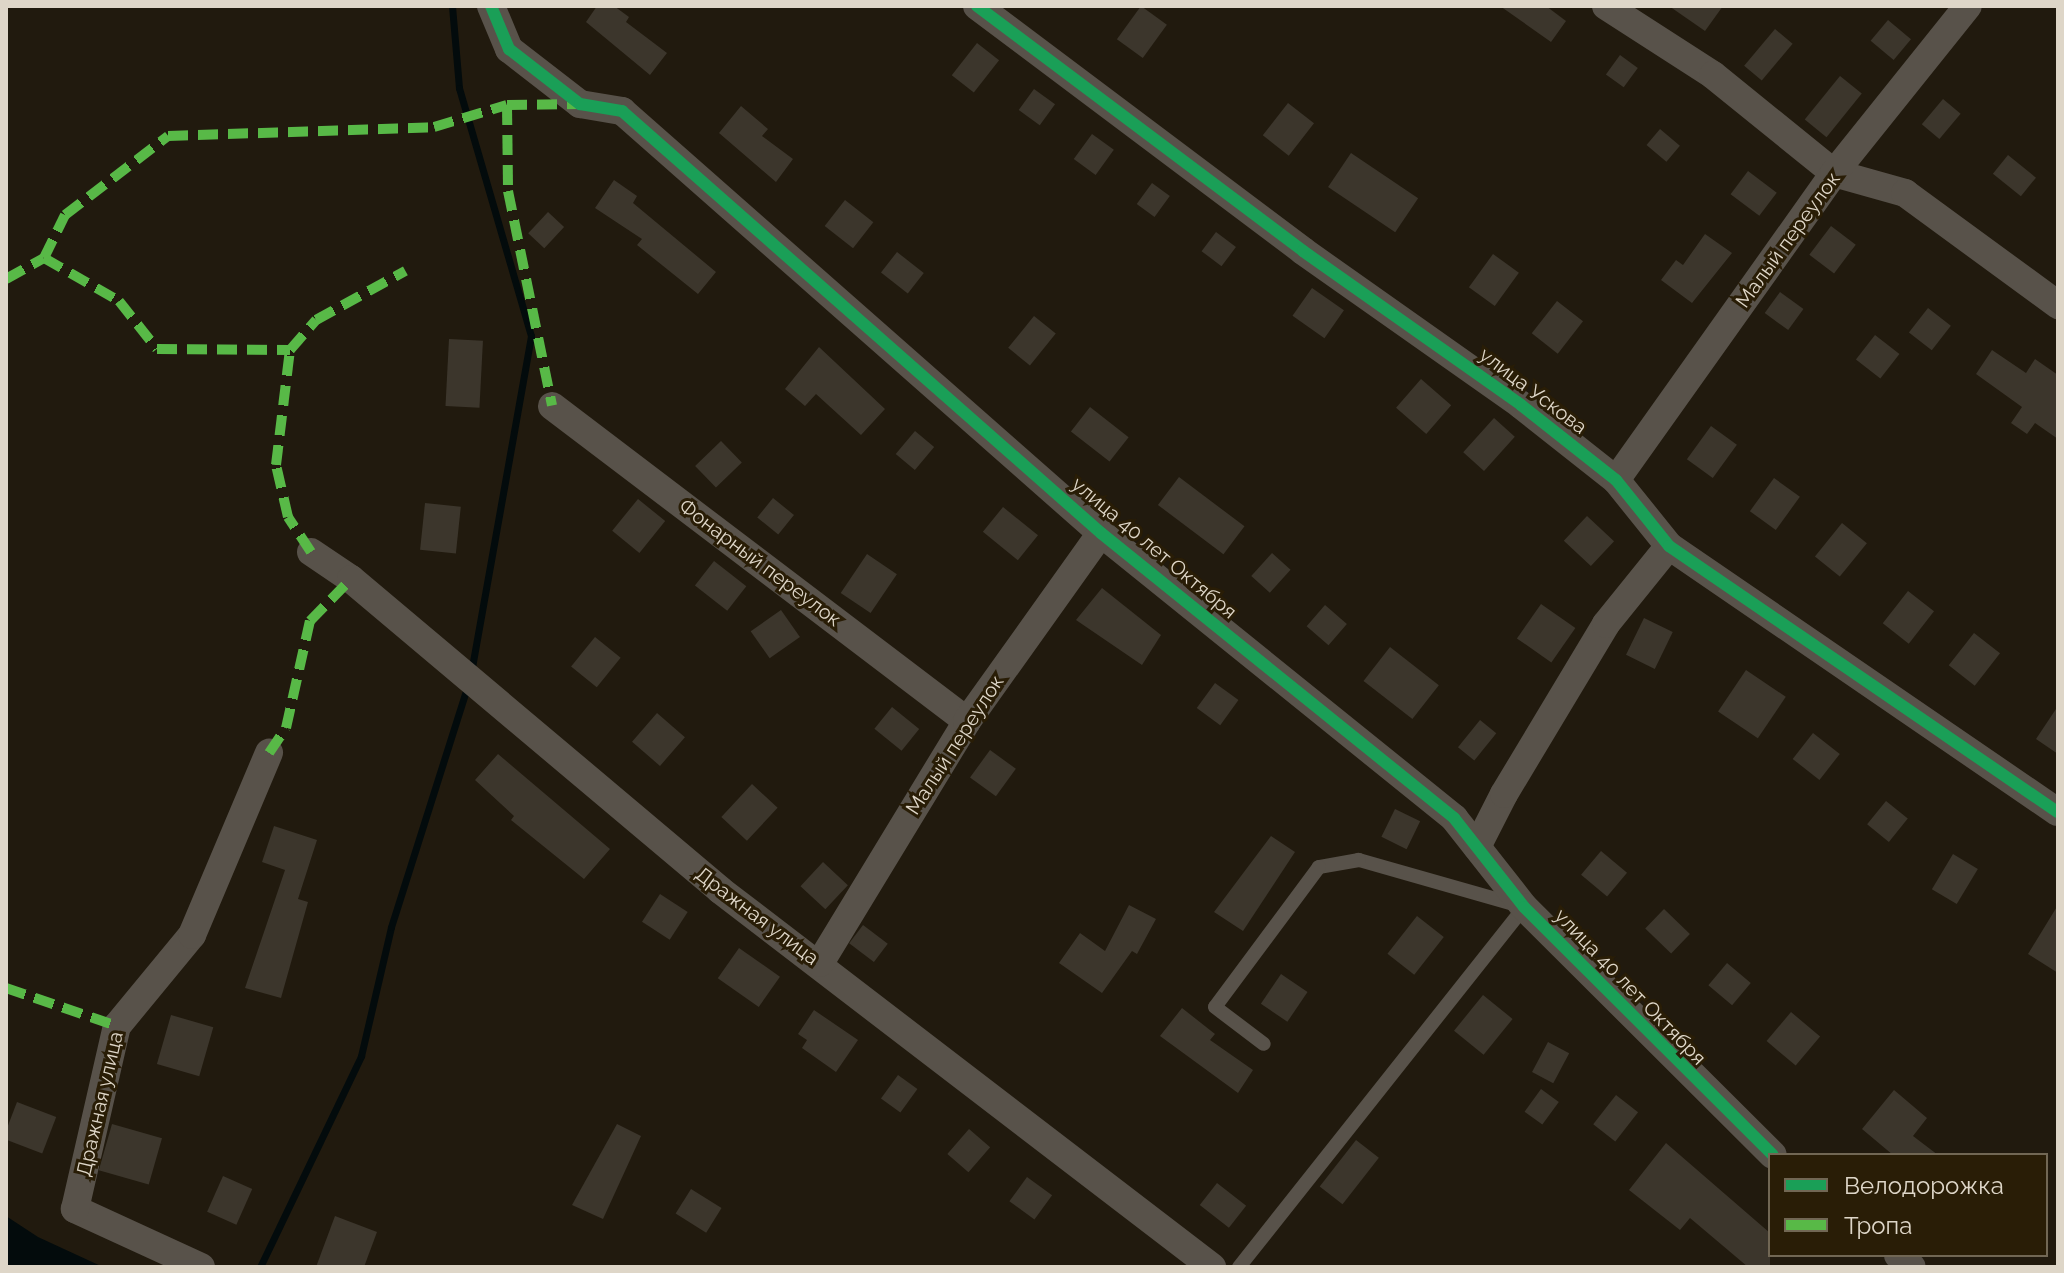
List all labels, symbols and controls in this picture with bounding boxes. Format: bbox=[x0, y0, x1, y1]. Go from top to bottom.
street label: Малый переулок bbox=[1731, 168, 1845, 312]
street label: улица Ускова bbox=[1475, 343, 1591, 439]
street label: улица 40 лет Октября bbox=[1067, 472, 1241, 624]
street label: Фонарный переулок bbox=[674, 494, 846, 632]
street label: Малый переулок bbox=[901, 671, 1009, 819]
street label: Дражная улица bbox=[690, 862, 824, 970]
street label: улица 40 лет Октября bbox=[1549, 904, 1711, 1070]
street label: Дражная улица bbox=[72, 1029, 128, 1179]
legend bbox=[1768, 1153, 2048, 1257]
text: Велодорожка bbox=[1844, 1171, 2004, 1200]
text: Тропа bbox=[1844, 1211, 1912, 1240]

